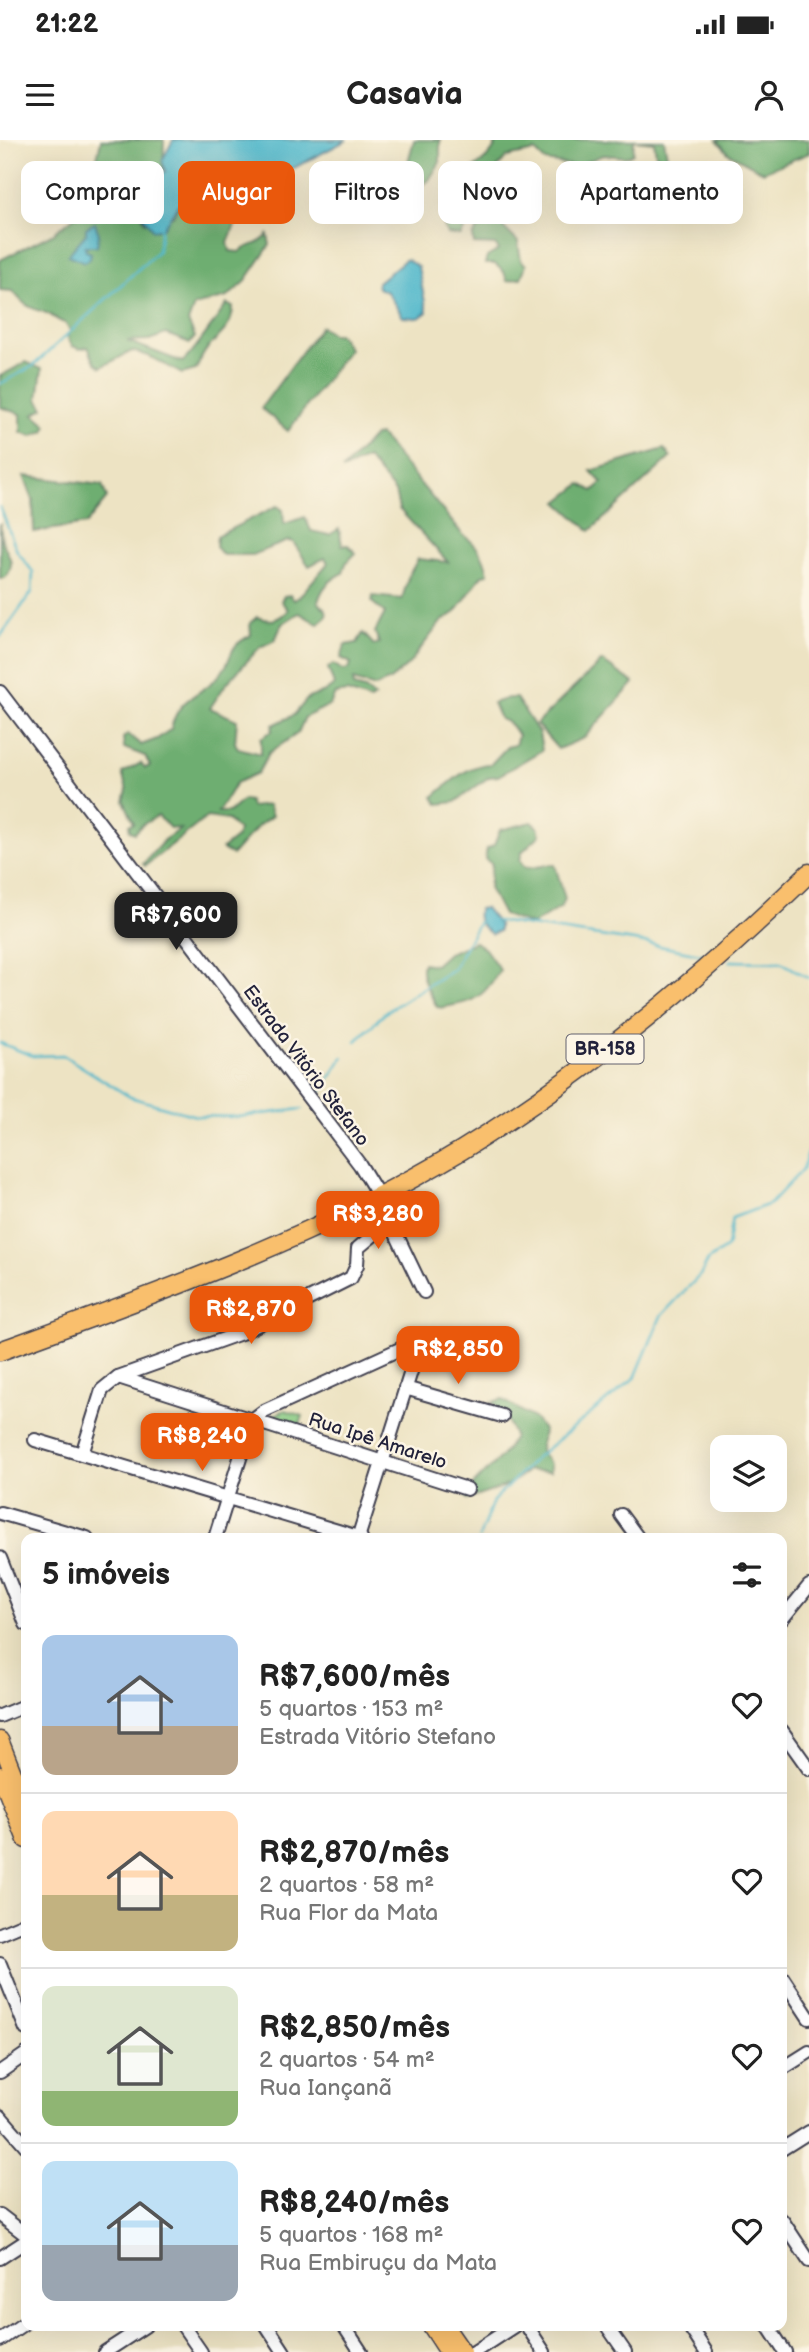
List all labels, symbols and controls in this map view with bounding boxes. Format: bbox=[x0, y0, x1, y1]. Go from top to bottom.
text: 21:22 bbox=[35, 9, 98, 40]
text: Casavia bbox=[346, 75, 463, 114]
icon: menu bbox=[21, 76, 59, 114]
icon: person bbox=[750, 76, 788, 114]
chip: Comprar bbox=[21, 161, 164, 224]
chip: Alugar bbox=[178, 161, 295, 224]
chip: Filtros bbox=[309, 161, 424, 224]
chip: Novo bbox=[438, 161, 542, 224]
chip: Apartamento bbox=[556, 161, 743, 224]
pin: R$7,600 bbox=[111, 892, 241, 952]
text: R$7,600 bbox=[130, 901, 222, 929]
street label: Estrada Vitório Stefano bbox=[238, 981, 374, 1151]
road number: BR-158 bbox=[566, 1034, 644, 1064]
pin: R$3,280 bbox=[313, 1192, 443, 1251]
text: R$3,280 bbox=[332, 1200, 424, 1228]
pin: R$2,870 bbox=[186, 1286, 316, 1346]
text: R$2,870 bbox=[206, 1295, 296, 1323]
pin: R$2,850 bbox=[393, 1326, 523, 1386]
text: R$2,850 bbox=[412, 1335, 504, 1363]
street label: Rua Ipê Amarelo bbox=[305, 1408, 450, 1475]
pin: R$8,240 bbox=[137, 1414, 267, 1473]
text: R$8,240 bbox=[157, 1422, 247, 1450]
map controls bbox=[710, 1435, 787, 1512]
button: layers bbox=[710, 1435, 787, 1512]
icon: filters bbox=[728, 1556, 766, 1594]
text: 5 imóveis bbox=[42, 1557, 170, 1593]
text: R$7,600/mês bbox=[259, 1659, 450, 1695]
icon: home bbox=[98, 1663, 182, 1747]
icon: heart bbox=[728, 1686, 766, 1724]
text: 5 quartos · 153 m² bbox=[259, 1695, 443, 1723]
text: Estrada Vitório Stefano bbox=[259, 1723, 496, 1751]
text: R$2,870/mês bbox=[259, 1835, 449, 1871]
icon: home bbox=[98, 1839, 182, 1923]
icon: heart bbox=[728, 1862, 766, 1900]
text: 2 quartos · 58 m² bbox=[259, 1871, 434, 1899]
text: Rua Flor da Mata bbox=[259, 1899, 438, 1927]
text: R$2,850/mês bbox=[259, 2010, 450, 2046]
icon: home bbox=[98, 2014, 182, 2098]
icon: heart bbox=[728, 2037, 766, 2075]
text: 2 quartos · 54 m² bbox=[259, 2046, 435, 2074]
text: Rua Iançanã bbox=[259, 2074, 392, 2102]
text: R$8,240/mês bbox=[259, 2185, 449, 2221]
icon: home bbox=[98, 2189, 182, 2273]
icon: heart bbox=[728, 2212, 766, 2250]
text: 5 quartos · 168 m² bbox=[259, 2221, 444, 2249]
text: Rua Embiruçu da Mata bbox=[259, 2249, 497, 2277]

